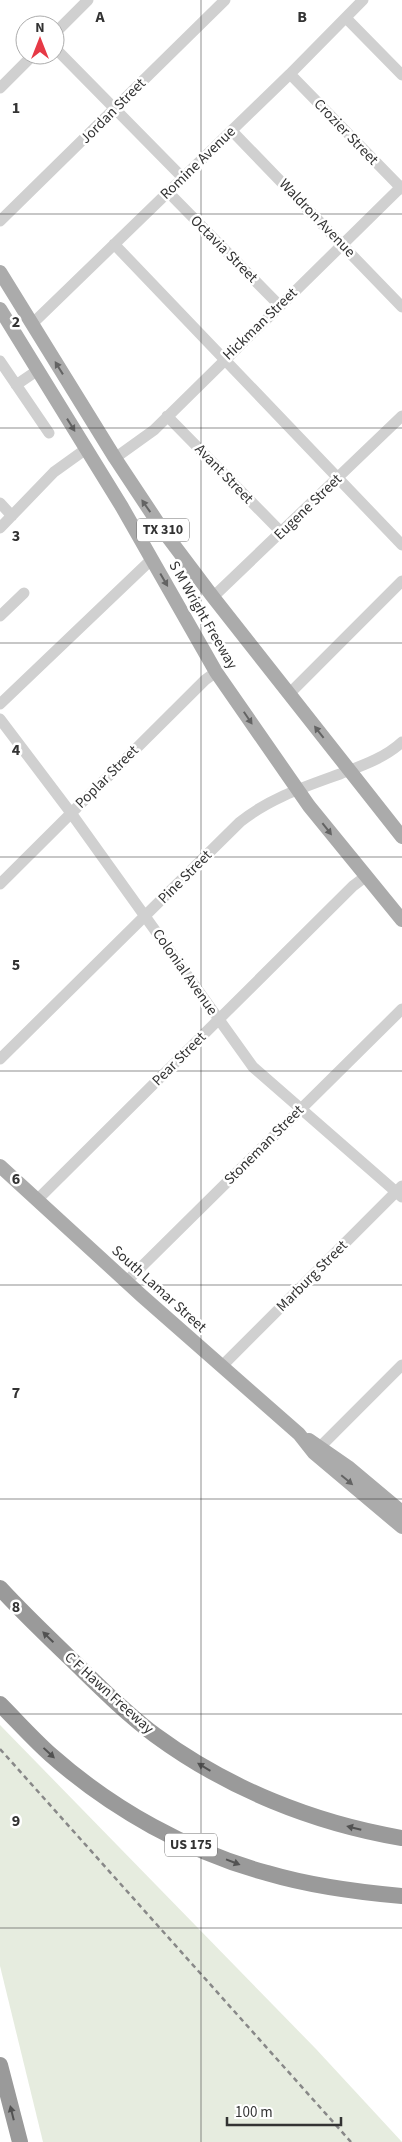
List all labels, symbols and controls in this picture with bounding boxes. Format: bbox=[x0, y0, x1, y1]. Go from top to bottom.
text: A bbox=[94, 6, 105, 28]
text: B bbox=[297, 6, 307, 28]
north arrow bbox=[15, 15, 65, 65]
text: N bbox=[35, 18, 45, 38]
street label: Jordan Street bbox=[76, 74, 150, 148]
street label: Crozier Street bbox=[309, 94, 383, 170]
text: 1 bbox=[12, 97, 20, 119]
street label: Romine Avenue bbox=[156, 122, 240, 204]
street label: Waldron Avenue bbox=[274, 174, 360, 262]
street label: Octavia Street bbox=[186, 211, 262, 287]
street label: Hickman Street bbox=[218, 283, 302, 365]
text: 2 bbox=[12, 311, 20, 333]
one-way arrow bbox=[55, 362, 64, 375]
one-way arrow bbox=[67, 419, 76, 432]
street label: Avant Street bbox=[190, 439, 258, 509]
street label: Eugene Street bbox=[269, 469, 347, 545]
one-way arrow bbox=[141, 499, 151, 513]
road number: TX 310 bbox=[137, 518, 189, 542]
text: 3 bbox=[12, 525, 20, 547]
street label: S M Wright Freeway bbox=[163, 557, 243, 673]
one-way arrow bbox=[159, 573, 168, 586]
one-way arrow bbox=[243, 712, 253, 725]
one-way arrow bbox=[314, 725, 324, 739]
text: 4 bbox=[12, 739, 21, 761]
street label: Poplar Street bbox=[71, 741, 143, 813]
one-way arrow bbox=[321, 822, 332, 835]
street label: Pine Street bbox=[153, 845, 217, 909]
street label: Colonial Avenue bbox=[147, 925, 223, 1019]
text: 5 bbox=[12, 954, 20, 976]
street label: Pear Street bbox=[147, 1027, 211, 1091]
street label: Stoneman Street bbox=[219, 1100, 309, 1190]
text: 6 bbox=[12, 1168, 20, 1190]
street label: Marburg Street bbox=[272, 1236, 352, 1316]
street label: South Lamar Street bbox=[107, 1241, 211, 1337]
text: 7 bbox=[12, 1382, 20, 1404]
one-way arrow bbox=[340, 1475, 353, 1486]
text: 8 bbox=[12, 1596, 20, 1618]
one-way arrow bbox=[42, 1631, 54, 1643]
street label: C F Hawn Freeway bbox=[60, 1647, 158, 1739]
one-way arrow bbox=[43, 1747, 55, 1759]
one-way arrow bbox=[198, 1762, 211, 1771]
text: 9 bbox=[12, 1810, 20, 1832]
one-way arrow bbox=[347, 1824, 362, 1832]
road number: US 175 bbox=[165, 1834, 217, 1856]
one-way arrow bbox=[226, 1858, 241, 1866]
scale bar bbox=[227, 2094, 341, 2126]
text: 100 m bbox=[235, 2102, 273, 2123]
one-way arrow bbox=[8, 2106, 16, 2121]

